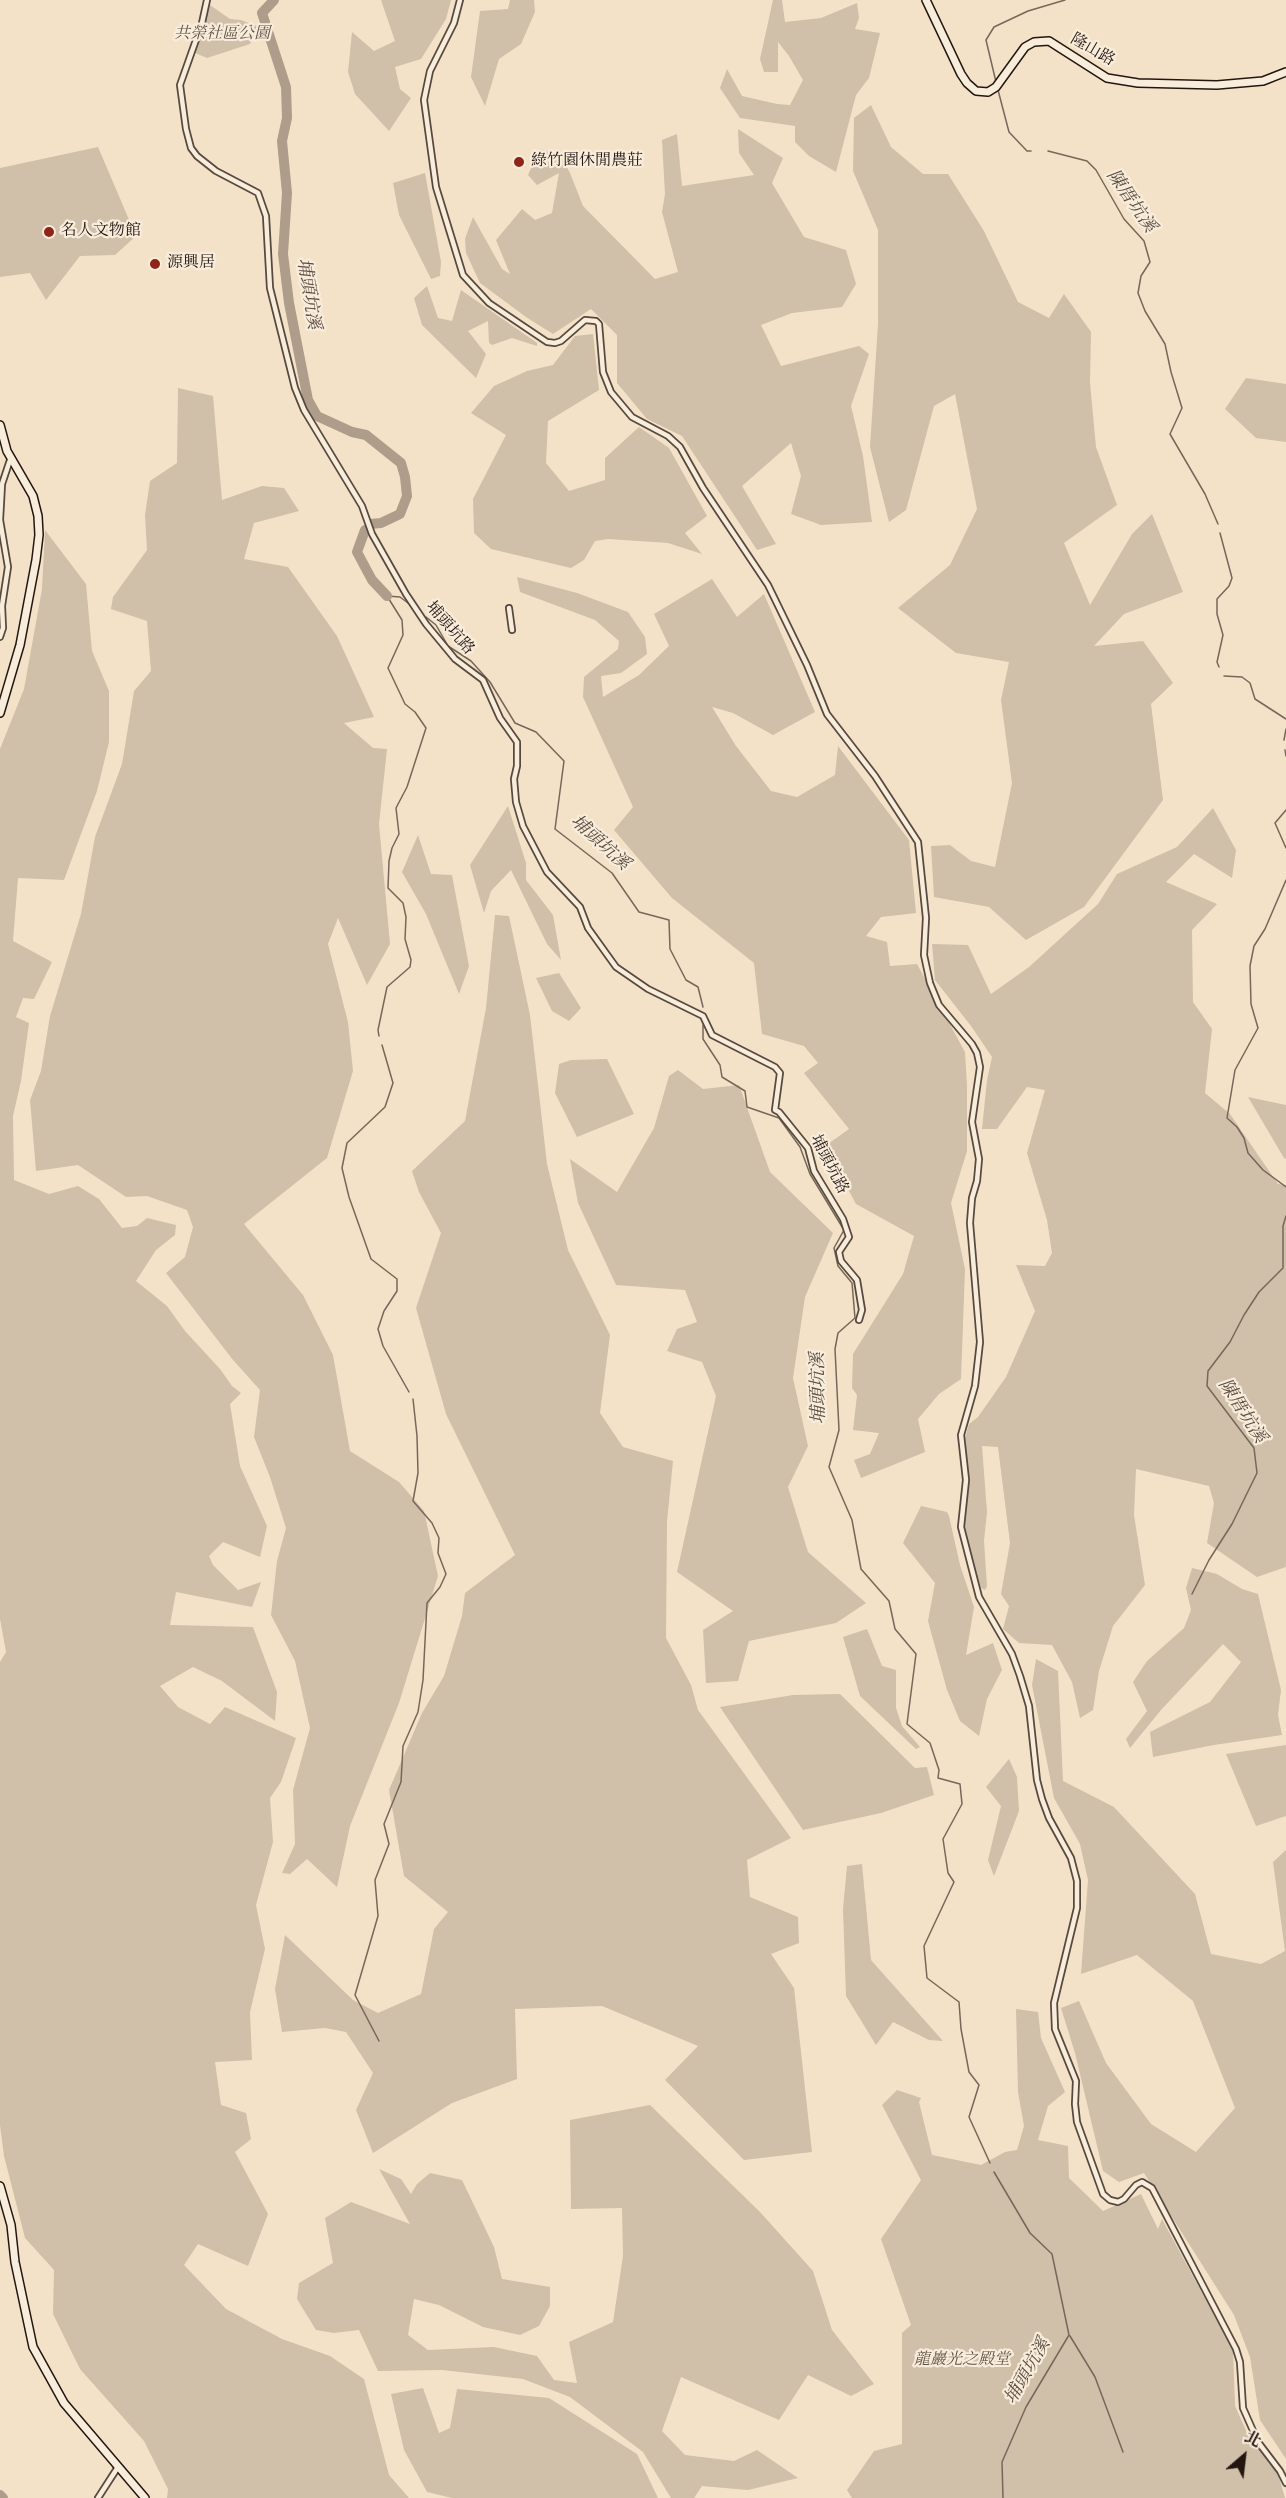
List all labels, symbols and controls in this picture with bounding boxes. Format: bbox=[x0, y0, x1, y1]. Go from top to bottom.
park label: 共榮社區公園 bbox=[174, 25, 270, 45]
street label: 隆山路 bbox=[1066, 31, 1118, 71]
place label: 綠竹園休閒農莊 bbox=[531, 152, 643, 172]
marker: 綠竹園休閒農莊 bbox=[512, 155, 526, 169]
water label: 陳厝坑溪 bbox=[1101, 166, 1159, 238]
place label: 名人文物館 bbox=[61, 222, 141, 242]
marker: 名人文物館 bbox=[42, 225, 56, 239]
place label: 源興居 bbox=[167, 254, 215, 274]
marker: 源興居 bbox=[148, 257, 162, 271]
water label: 埔頭坑溪 bbox=[291, 257, 323, 331]
street label: 埔頭坑路 bbox=[421, 599, 477, 659]
water label: 埔頭坑溪 bbox=[565, 812, 633, 876]
street label: 埔頭坑路 bbox=[805, 1132, 851, 1198]
water label: 埔頭坑溪 bbox=[809, 1352, 831, 1424]
water label: 陳厝坑溪 bbox=[1212, 1376, 1270, 1448]
water label: 埔頭坑溪 bbox=[1002, 2335, 1056, 2409]
park label: 龍巖光之殿堂 bbox=[914, 2351, 1010, 2371]
north arrow bbox=[1214, 2426, 1274, 2486]
text: 北 bbox=[1240, 2427, 1265, 2454]

